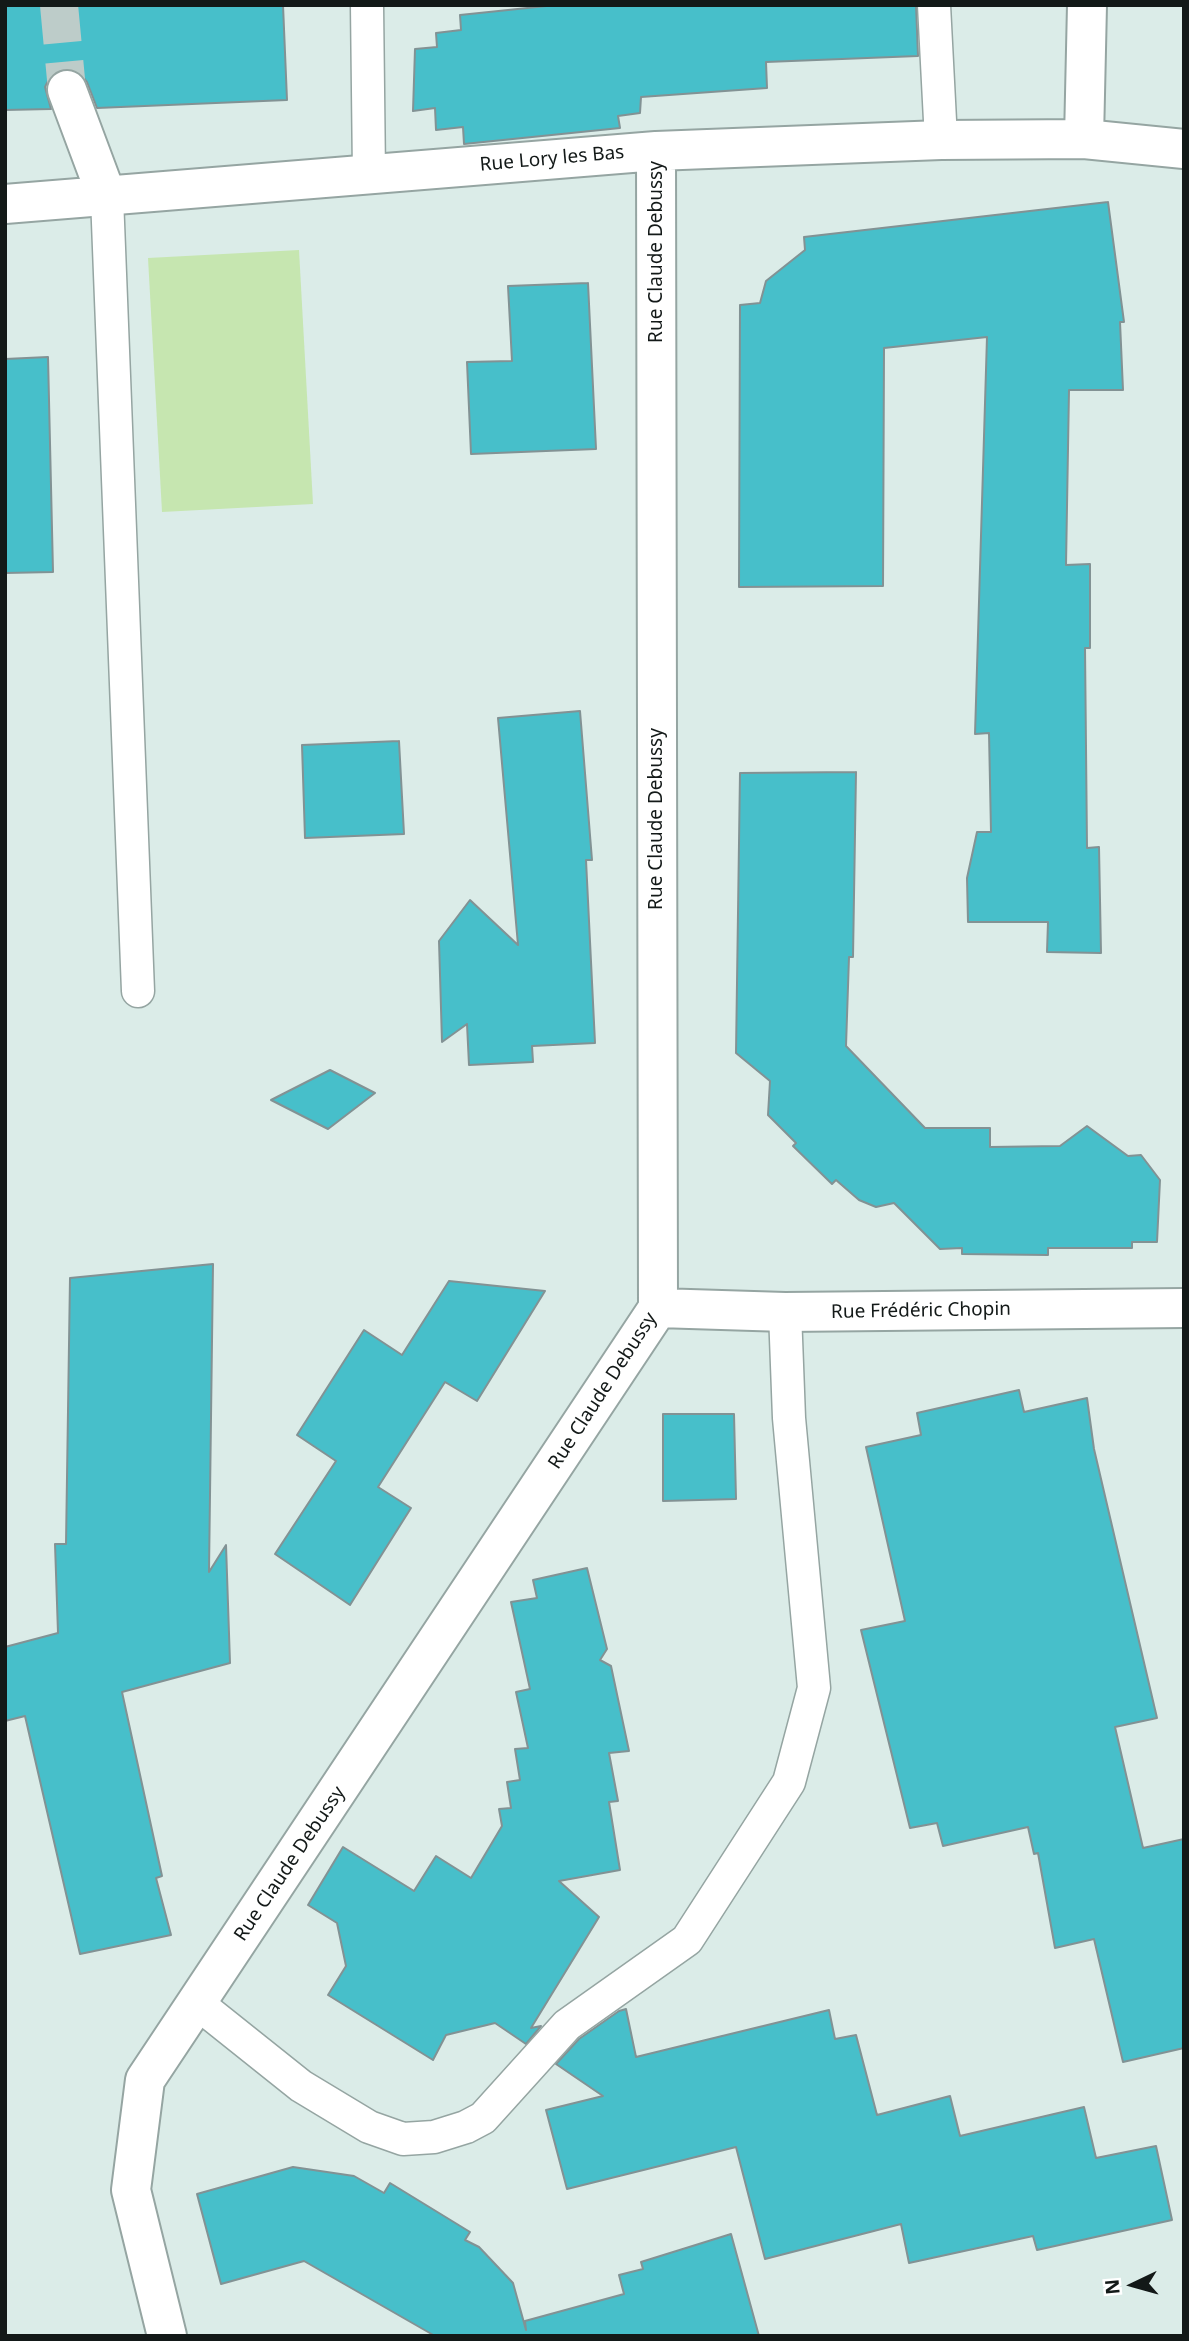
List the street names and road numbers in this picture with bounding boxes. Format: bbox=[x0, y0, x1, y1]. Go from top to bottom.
street label: Rue Lory les Bas bbox=[479, 141, 625, 177]
street label: Rue Claude Debussy bbox=[646, 161, 668, 343]
street label: Rue Claude Debussy bbox=[646, 728, 668, 910]
street label: Rue Frédéric Chopin bbox=[831, 1298, 1011, 1324]
street label: Rue Claude Debussy bbox=[544, 1309, 662, 1473]
street label: Rue Claude Debussy bbox=[230, 1782, 350, 1946]

